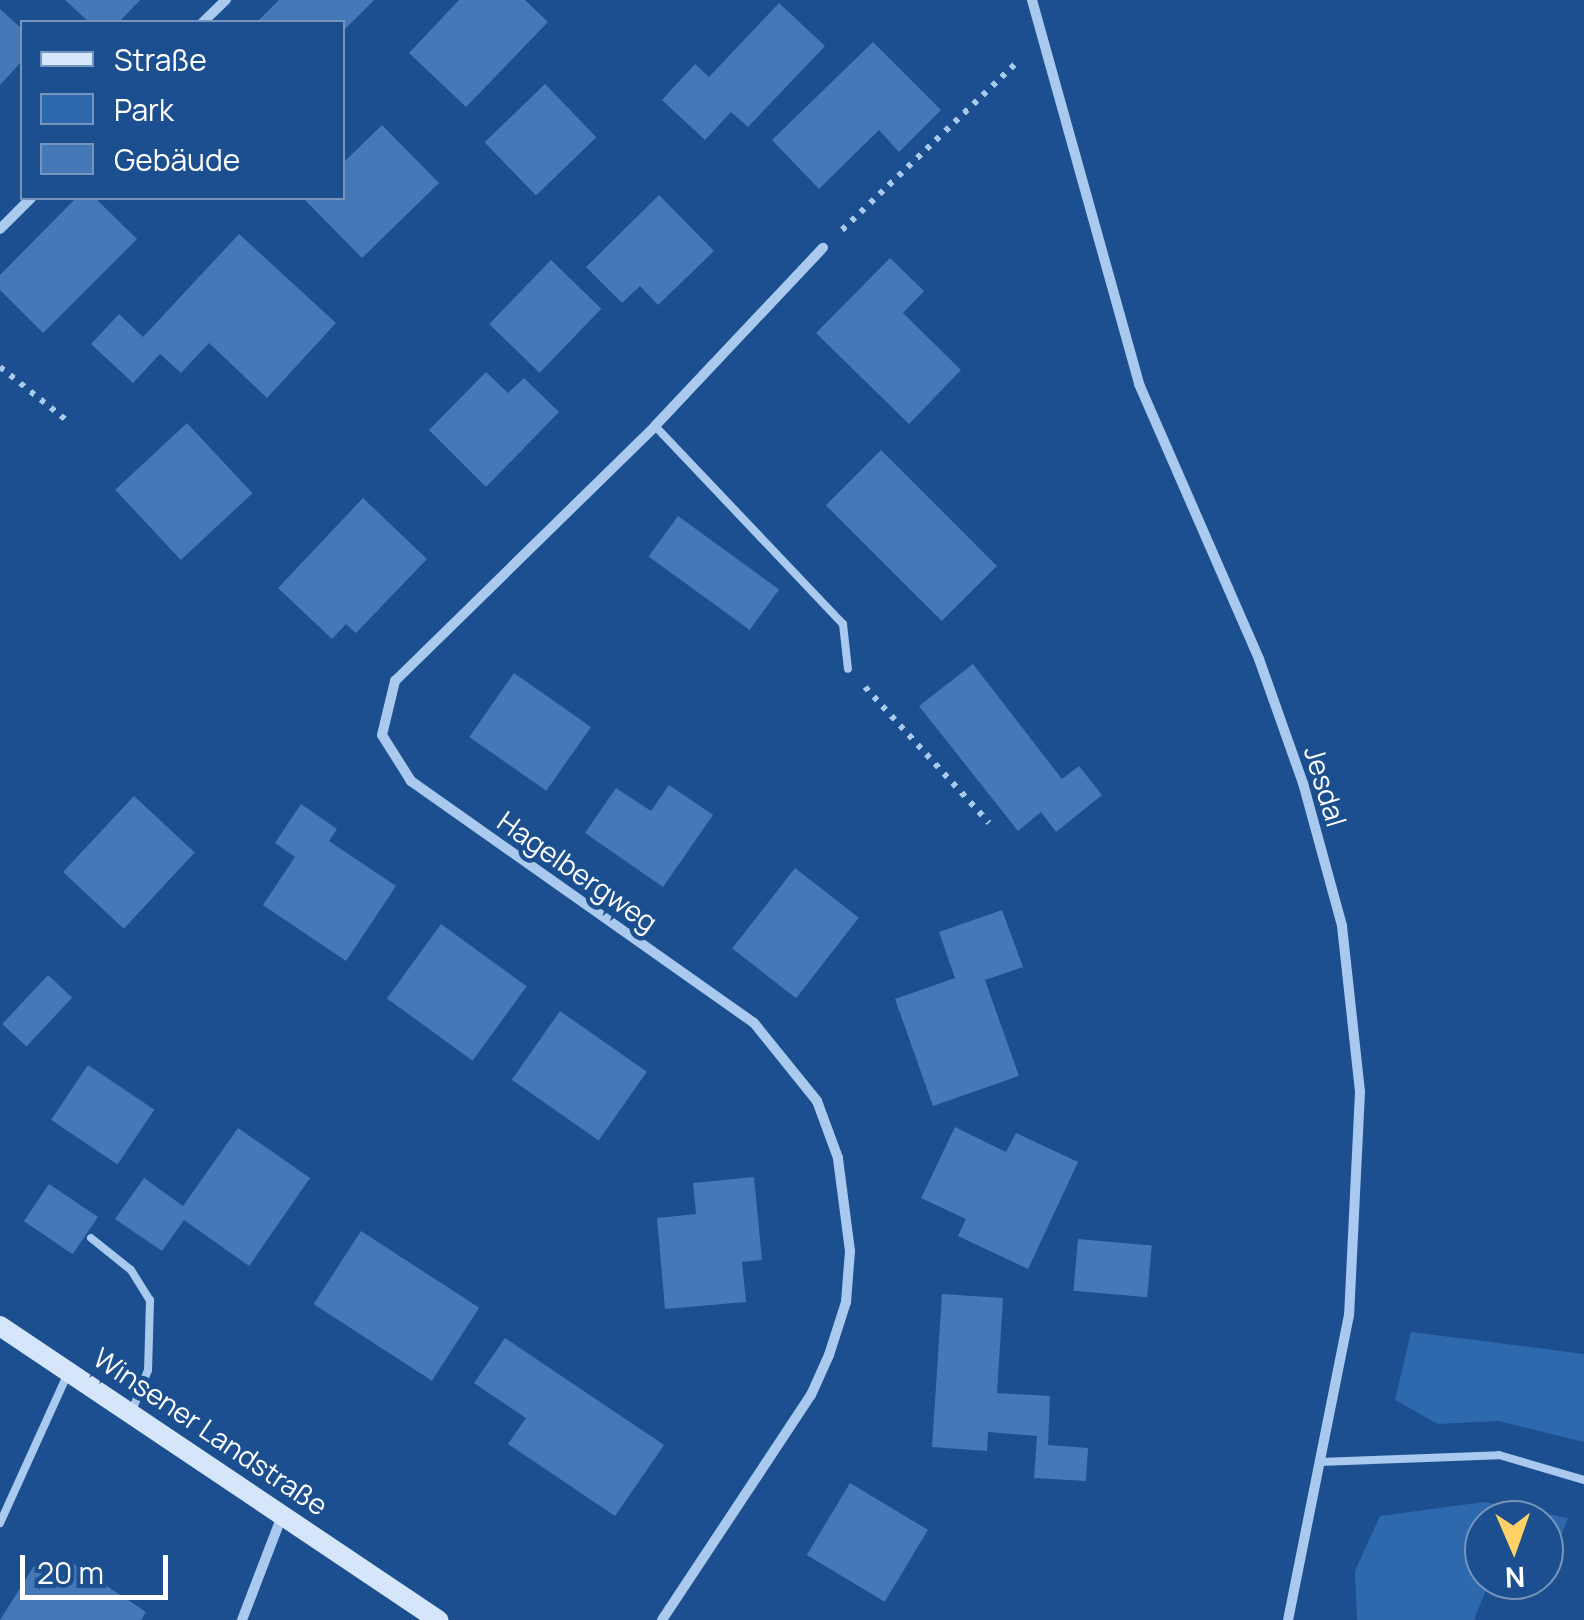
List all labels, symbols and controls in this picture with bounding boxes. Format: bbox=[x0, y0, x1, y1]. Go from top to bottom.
legend bbox=[20, 20, 345, 200]
text: Straße bbox=[114, 39, 207, 80]
text: Park bbox=[114, 89, 174, 130]
text: Gebäude bbox=[114, 139, 240, 180]
street label: Jesdal bbox=[1298, 742, 1354, 830]
street label: Hagelbergweg bbox=[492, 804, 664, 938]
street label: Winsener Landstraße bbox=[88, 1340, 334, 1522]
north arrow bbox=[1464, 1500, 1564, 1600]
scale bar bbox=[25, 1535, 172, 1597]
text: 20 m bbox=[37, 1552, 104, 1593]
text: N bbox=[1504, 1559, 1526, 1597]

